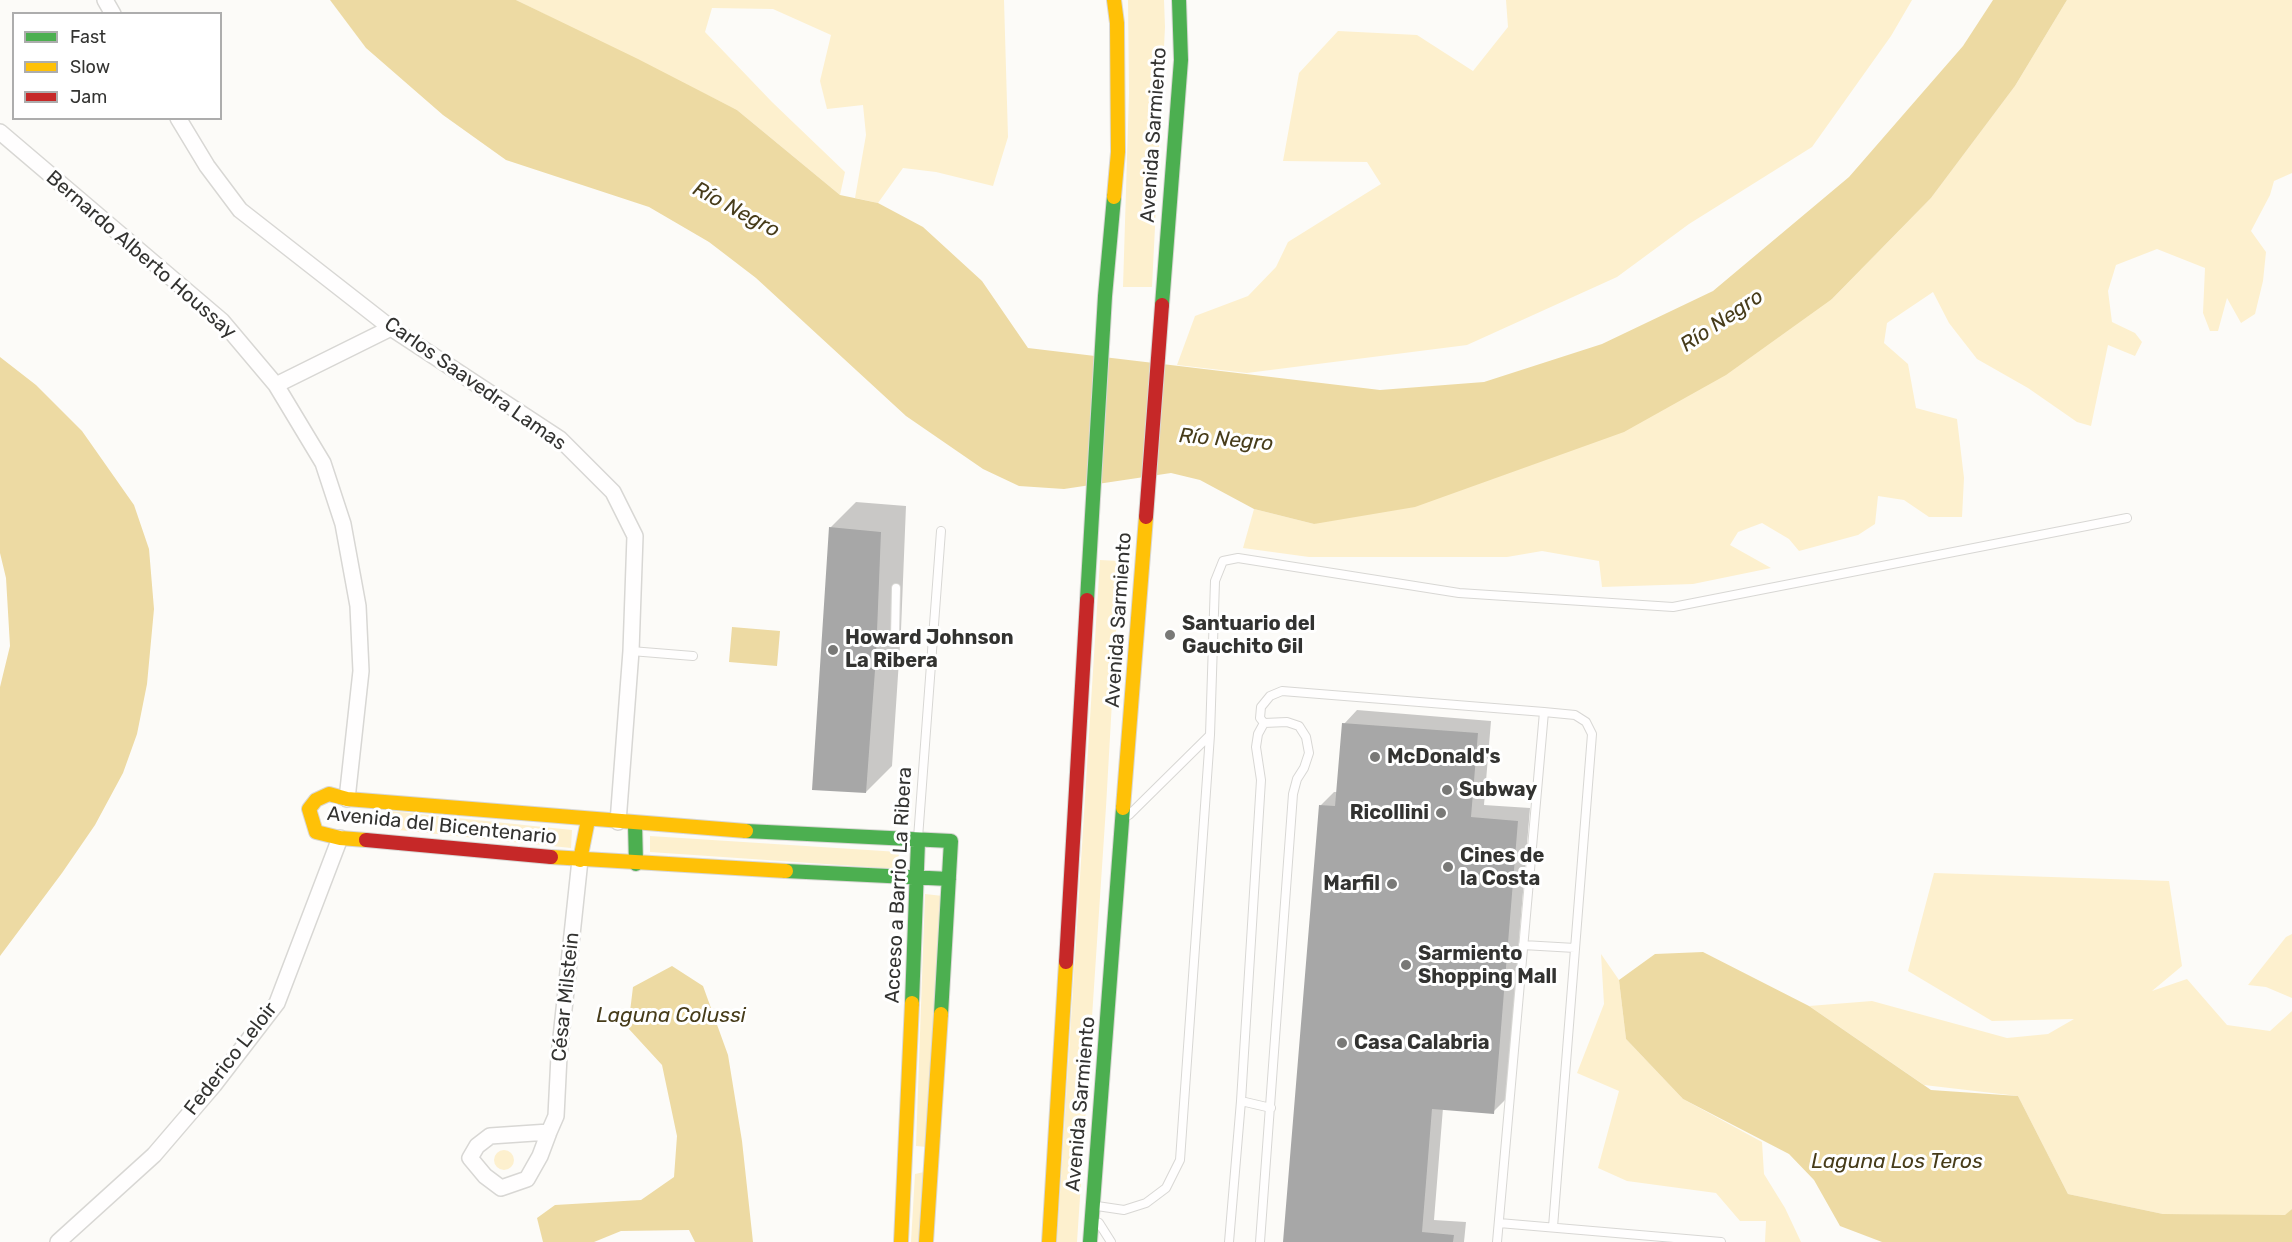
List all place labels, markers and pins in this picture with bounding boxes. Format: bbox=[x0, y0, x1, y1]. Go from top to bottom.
place label: Santuario del Gauchito Gil bbox=[1182, 612, 1315, 659]
place label: Howard Johnson La Ribera bbox=[845, 626, 1014, 673]
marker: Santuario del Gauchito Gil bbox=[1163, 628, 1177, 642]
marker: Howard Johnson La Ribera bbox=[826, 643, 840, 657]
place label: McDonald's bbox=[1387, 745, 1500, 769]
marker: McDonald's bbox=[1368, 750, 1382, 764]
place label: Subway bbox=[1459, 778, 1537, 802]
marker: Subway bbox=[1440, 783, 1454, 797]
place label: Ricollini bbox=[1350, 801, 1429, 825]
marker: Ricollini bbox=[1434, 806, 1448, 820]
place label: Cines de la Costa bbox=[1460, 844, 1544, 891]
marker: Cines de la Costa bbox=[1441, 860, 1455, 874]
place label: Marfil bbox=[1323, 872, 1380, 896]
marker: Marfil bbox=[1385, 877, 1399, 891]
place label: Sarmiento Shopping Mall bbox=[1418, 942, 1557, 989]
marker: Sarmiento Shopping Mall bbox=[1399, 958, 1413, 972]
place label: Casa Calabria bbox=[1354, 1031, 1490, 1055]
marker: Casa Calabria bbox=[1335, 1036, 1349, 1050]

